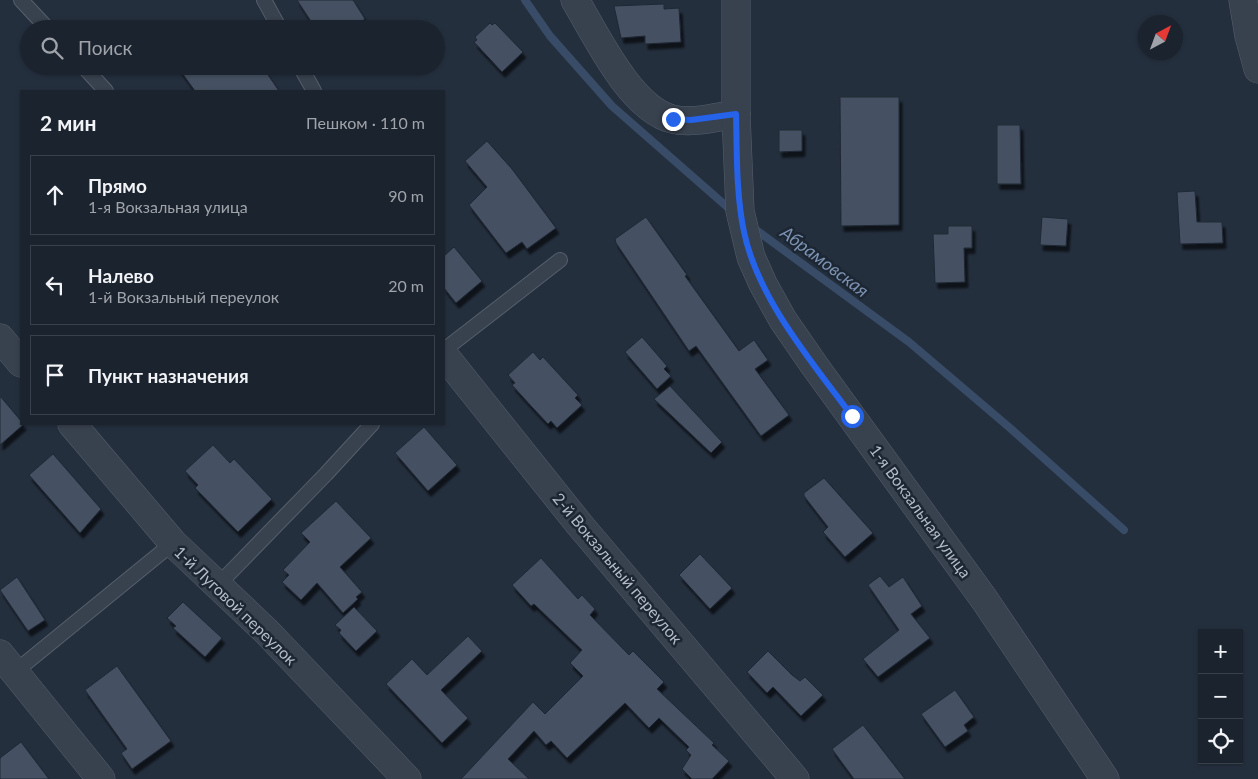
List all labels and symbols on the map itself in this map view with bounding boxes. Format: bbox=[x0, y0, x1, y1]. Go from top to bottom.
north arrow bbox=[1138, 15, 1183, 60]
route end bbox=[662, 108, 685, 131]
water label: Абрамовская bbox=[776, 220, 873, 301]
route start bbox=[841, 405, 864, 428]
street label: 1-я Вокзальная улица bbox=[866, 441, 976, 581]
street label: 2-й Вокзальный переулок bbox=[549, 489, 687, 648]
street label: 1-й Луговой переулок bbox=[171, 542, 302, 669]

